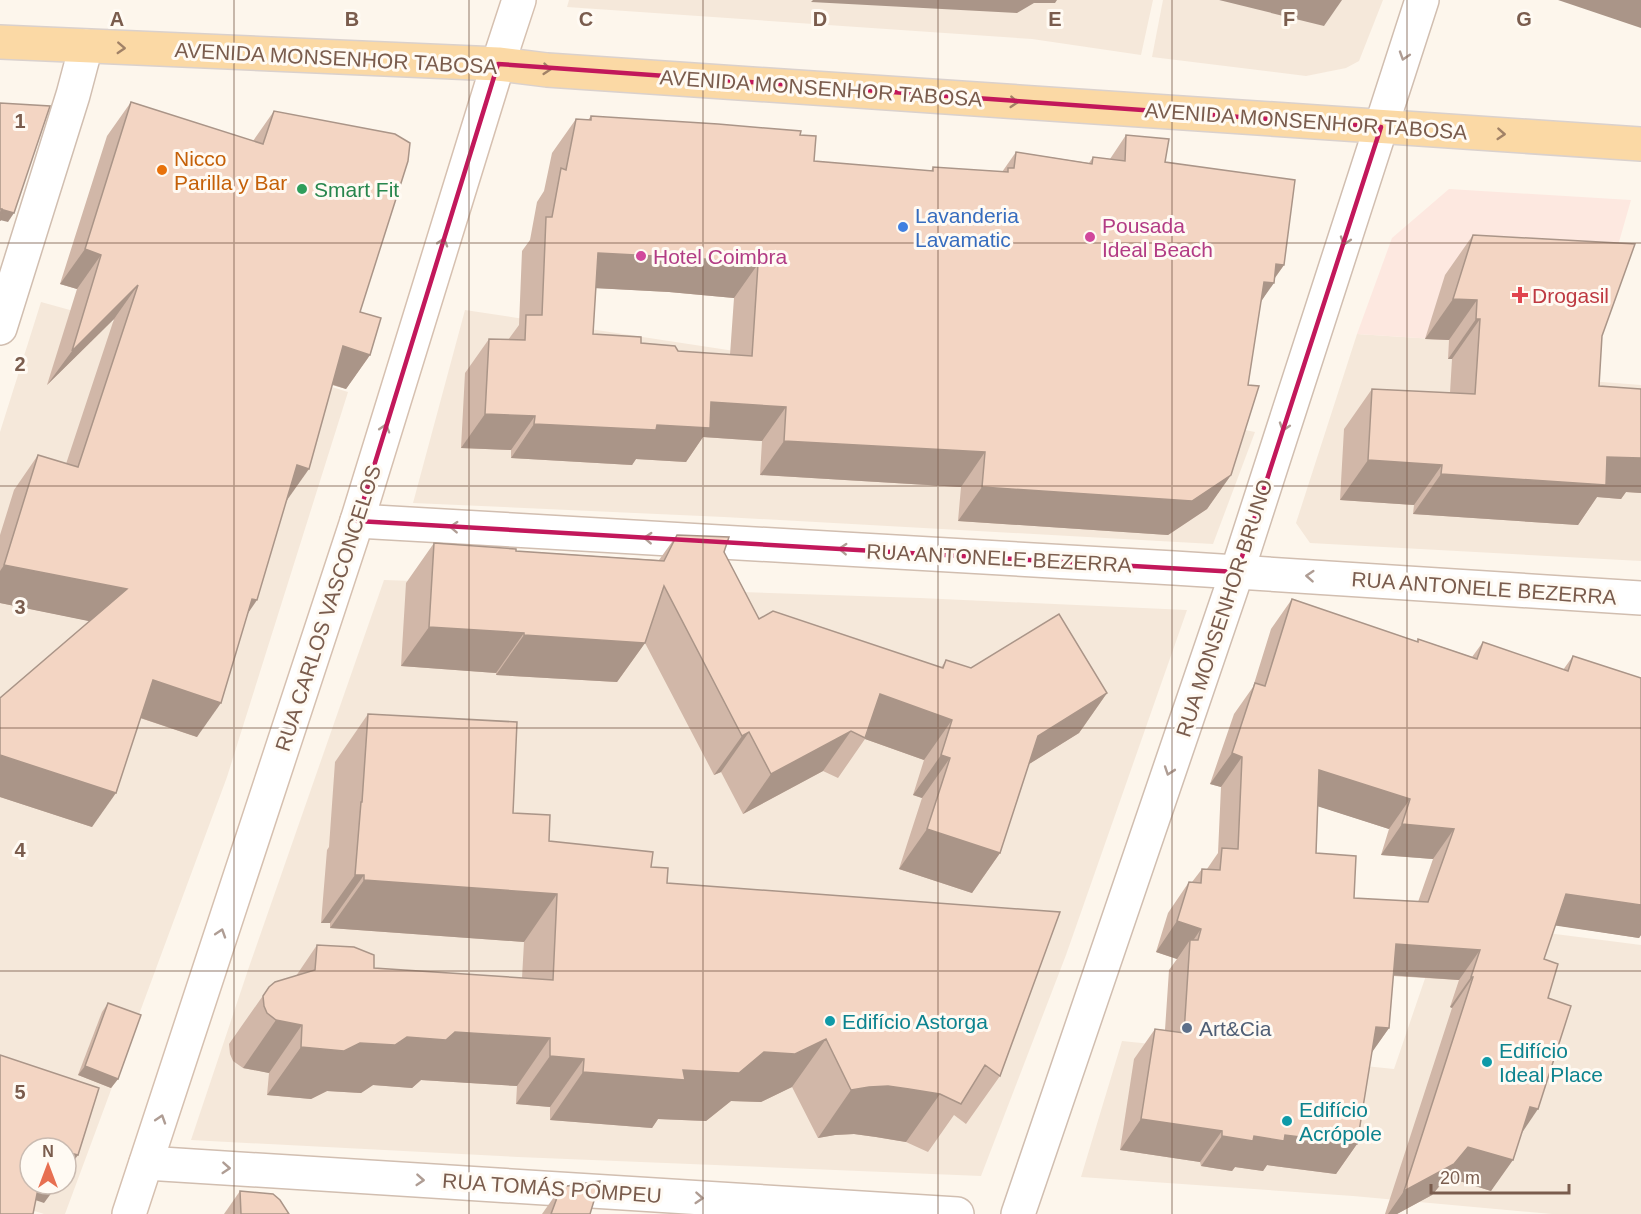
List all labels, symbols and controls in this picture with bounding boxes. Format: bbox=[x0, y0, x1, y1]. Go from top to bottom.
text: A bbox=[110, 8, 124, 30]
text: B bbox=[345, 8, 359, 30]
text: C bbox=[579, 8, 593, 30]
text: D bbox=[813, 8, 827, 30]
text: E bbox=[1048, 8, 1062, 30]
text: F bbox=[1283, 8, 1295, 30]
text: G bbox=[1516, 8, 1532, 30]
street label: AVENIDA MONSENHOR TABOSA bbox=[174, 38, 498, 78]
one-way arrow bbox=[117, 41, 126, 54]
one-way arrow bbox=[1399, 50, 1412, 61]
one-way arrow bbox=[542, 63, 551, 76]
street label: AVENIDA MONSENHOR TABOSA bbox=[659, 65, 983, 111]
one-way arrow bbox=[1009, 95, 1018, 108]
street label: AVENIDA MONSENHOR TABOSA bbox=[1144, 98, 1468, 144]
text: 1 bbox=[14, 110, 26, 132]
one-way arrow bbox=[1497, 128, 1506, 141]
place label: Nicco Parilla y Bar bbox=[174, 147, 287, 194]
marker: Nicco Parilla y Bar bbox=[155, 163, 169, 177]
place label: Smart Fit bbox=[314, 178, 399, 201]
marker: Smart Fit bbox=[295, 182, 309, 196]
place label: Lavanderia Lavamatic bbox=[915, 204, 1019, 251]
place label: Pousada Ideal Beach bbox=[1102, 214, 1213, 261]
marker: Lavanderia Lavamatic bbox=[896, 220, 910, 234]
marker: Pousada Ideal Beach bbox=[1083, 230, 1097, 244]
one-way arrow bbox=[1339, 235, 1352, 246]
one-way arrow bbox=[436, 237, 448, 248]
place label: Hotel Coimbra bbox=[653, 245, 788, 268]
marker: Hotel Coimbra bbox=[634, 249, 648, 263]
place label: Drogasil bbox=[1532, 284, 1609, 307]
marker: Drogasil bbox=[1513, 288, 1527, 302]
text: 2 bbox=[14, 353, 26, 375]
one-way arrow bbox=[1279, 421, 1291, 432]
one-way arrow bbox=[378, 423, 391, 434]
street label: RUA CARLOS VASCONCELOS bbox=[271, 462, 385, 754]
street label: RUA MONSENHOR BRUNO bbox=[1171, 476, 1277, 740]
one-way arrow bbox=[449, 520, 458, 533]
one-way arrow bbox=[644, 532, 653, 545]
street label: RUA ANTONELE BEZERRA bbox=[866, 540, 1132, 576]
one-way arrow bbox=[838, 543, 848, 556]
street label: RUA ANTONELE BEZERRA bbox=[1351, 567, 1617, 609]
one-way arrow bbox=[1306, 570, 1315, 583]
text: 3 bbox=[14, 596, 26, 618]
one-way arrow bbox=[1164, 765, 1176, 776]
text: 4 bbox=[14, 839, 26, 861]
one-way arrow bbox=[214, 928, 227, 939]
place label: Edifício Astorga bbox=[842, 1010, 988, 1033]
marker: Edifício Astorga bbox=[823, 1014, 837, 1028]
place label: Art&Cia bbox=[1199, 1017, 1272, 1040]
marker: Art&Cia bbox=[1180, 1021, 1194, 1035]
place label: Edifício Ideal Place bbox=[1499, 1039, 1603, 1086]
marker: Edifício Ideal Place bbox=[1480, 1055, 1494, 1069]
text: 5 bbox=[14, 1081, 26, 1103]
place label: Edifício Acrópole bbox=[1299, 1098, 1382, 1145]
one-way arrow bbox=[153, 1114, 166, 1125]
marker: Edifício Acrópole bbox=[1280, 1114, 1294, 1128]
north arrow bbox=[18, 1136, 78, 1196]
text: N bbox=[42, 1143, 54, 1160]
scale bar bbox=[1431, 1157, 1569, 1195]
one-way arrow bbox=[221, 1161, 230, 1174]
text: 20 m bbox=[1440, 1168, 1480, 1188]
street label: RUA TOMÁS POMPEU bbox=[442, 1169, 662, 1207]
one-way arrow bbox=[416, 1173, 425, 1186]
one-way arrow bbox=[694, 1191, 703, 1204]

